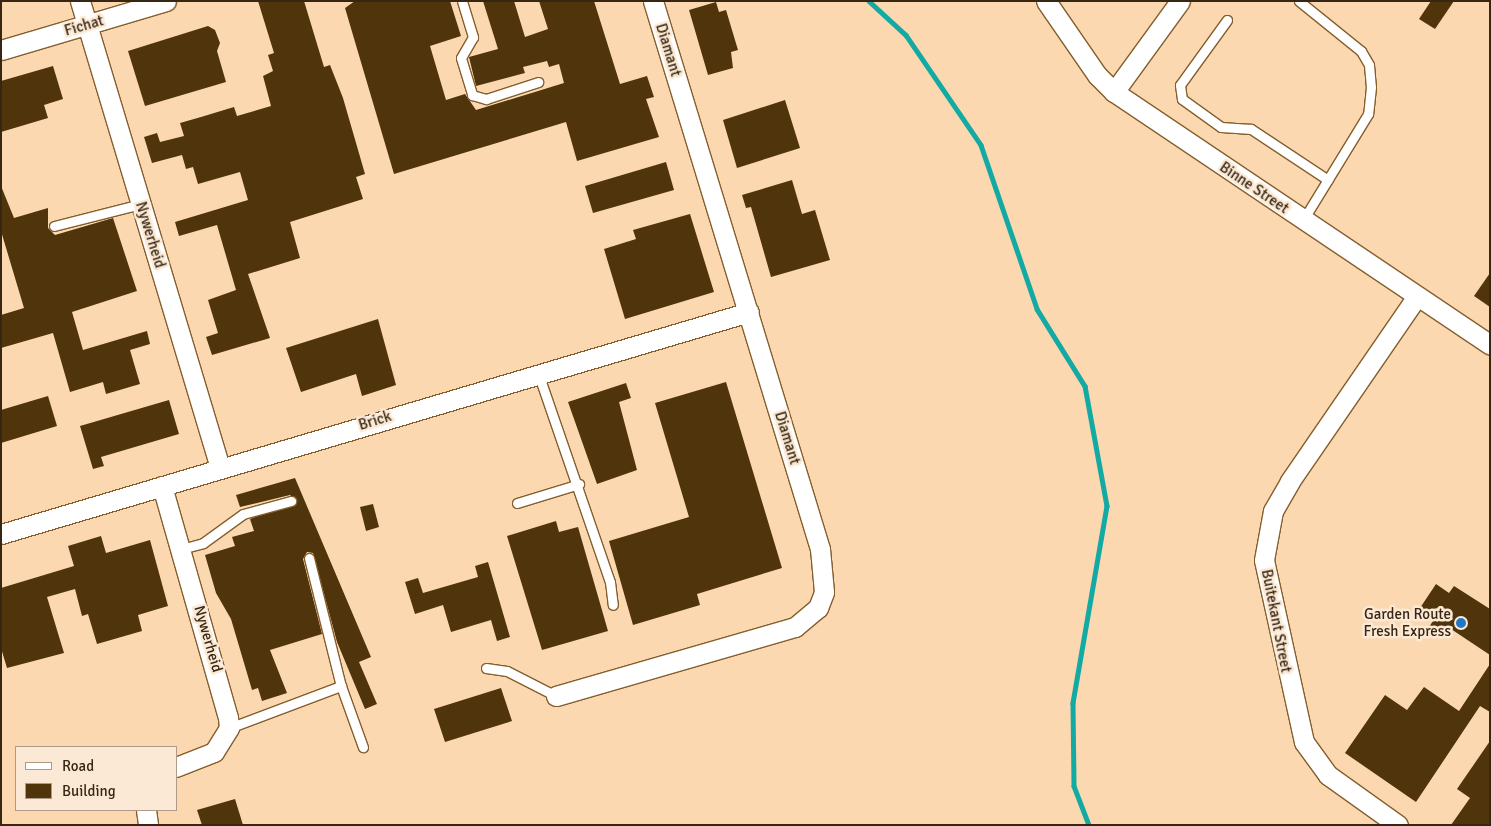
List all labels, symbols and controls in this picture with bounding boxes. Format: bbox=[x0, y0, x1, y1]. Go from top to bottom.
street label: Fichat bbox=[62, 12, 106, 40]
street label: Diamant bbox=[651, 21, 685, 79]
street label: Binne Street bbox=[1216, 158, 1292, 218]
street label: Nywerheid bbox=[131, 200, 169, 270]
street label: Brick bbox=[356, 408, 394, 434]
street label: Diamant bbox=[770, 409, 804, 467]
street label: Buitekant Street bbox=[1257, 568, 1295, 674]
street label: Nywerheid bbox=[190, 604, 226, 674]
place label: Garden Route Fresh Express bbox=[1364, 605, 1451, 640]
marker: Garden Route Fresh Express bbox=[1455, 617, 1467, 629]
legend bbox=[15, 746, 178, 811]
text: Road bbox=[62, 757, 94, 775]
text: Building bbox=[62, 782, 116, 800]

